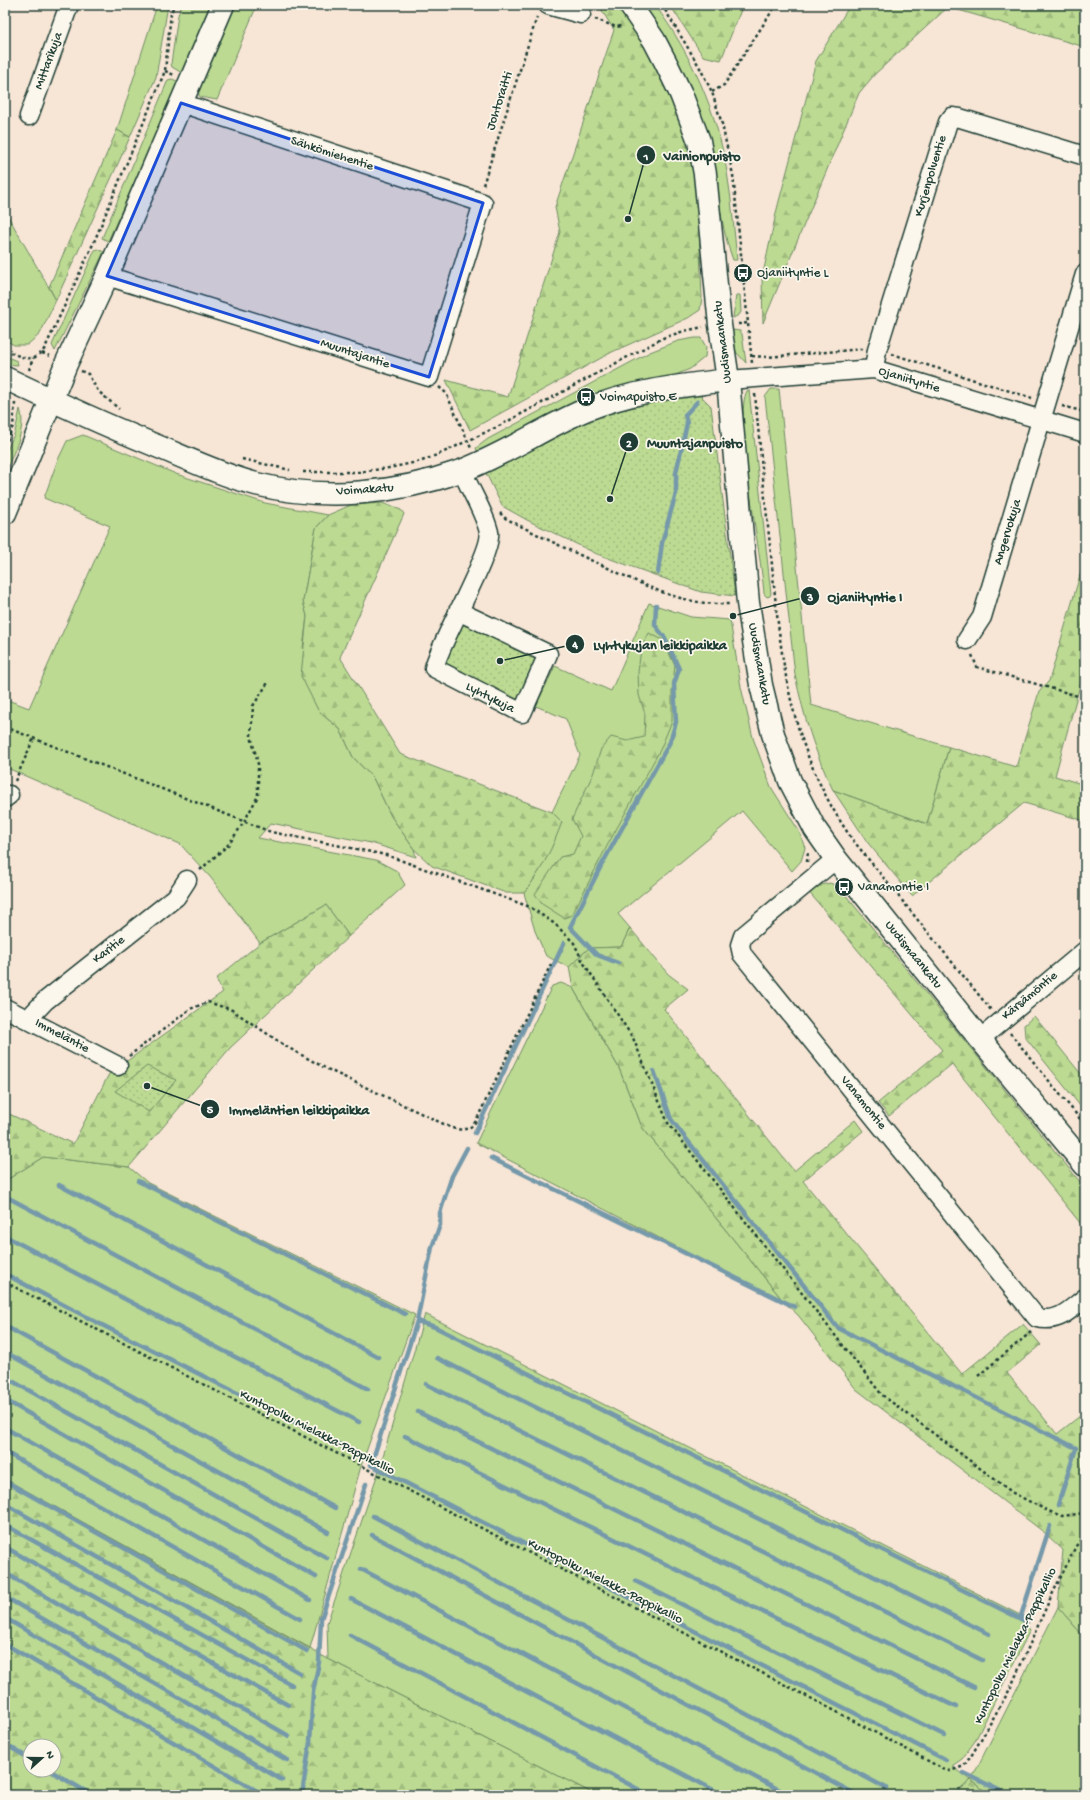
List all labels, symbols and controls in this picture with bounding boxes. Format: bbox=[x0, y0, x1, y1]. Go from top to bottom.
street label: Mittarikuja bbox=[32, 30, 67, 92]
street label: Johtoraitti bbox=[483, 70, 517, 132]
street label: Kurjenpolventie bbox=[912, 133, 951, 218]
street label: Sähkömiehentie bbox=[289, 134, 376, 175]
callout: Vainionpuisto bbox=[636, 142, 749, 168]
text: Vainionpuisto bbox=[663, 149, 741, 166]
text: 1 bbox=[643, 151, 649, 165]
bus stop icon: Ojaniityntie L bbox=[732, 262, 754, 284]
place label: Ojaniityntie L bbox=[757, 266, 829, 281]
street label: Uudismaankatu bbox=[710, 300, 736, 384]
street label: Muuntajantie bbox=[318, 336, 392, 372]
street label: Ojaniityntie bbox=[877, 364, 942, 397]
bus stop icon: Voimapuisto E bbox=[575, 386, 597, 408]
place label: Voimapuisto E bbox=[599, 390, 677, 405]
callout: Muuntajanpuisto bbox=[619, 429, 751, 455]
text: Muuntajanpuisto bbox=[647, 436, 744, 453]
text: 2 bbox=[626, 438, 632, 452]
street label: Voimakatu bbox=[335, 481, 394, 500]
street label: Angervokuja bbox=[991, 497, 1025, 567]
callout: Ojaniityntie I bbox=[800, 583, 910, 609]
text: Ojaniityntie I bbox=[828, 590, 902, 607]
text: 3 bbox=[806, 592, 813, 606]
street label: Uudismaankatu bbox=[744, 622, 774, 706]
callout: Lyhtykujan leikkipaikka bbox=[565, 631, 735, 657]
text: Lyhtykujan leikkipaikka bbox=[593, 638, 728, 655]
text: 4 bbox=[571, 639, 578, 653]
street label: Lyhtykuja bbox=[463, 679, 518, 717]
bus stop icon: Vanamontie I bbox=[833, 876, 855, 898]
place label: Vanamontie I bbox=[857, 880, 929, 895]
street label: Uudismaankatu bbox=[881, 918, 945, 992]
street label: Karitie bbox=[90, 933, 128, 967]
street label: Kärsämöntie bbox=[999, 968, 1061, 1024]
street label: Immeläntie bbox=[32, 1015, 92, 1057]
street label: Vanamontie bbox=[836, 1072, 889, 1133]
callout: Immeläntien leikkipaikka bbox=[200, 1096, 377, 1122]
text: Immeläntien leikkipaikka bbox=[229, 1103, 371, 1120]
text: 5 bbox=[207, 1104, 214, 1118]
street label: Kuntopolku Mielakka-Pappikallio bbox=[237, 1387, 397, 1479]
street label: Kuntopolku Mielakka-Pappikallio bbox=[525, 1536, 685, 1628]
street label: Kuntopolku Mielakka-Pappikallio bbox=[971, 1565, 1061, 1727]
north arrow bbox=[22, 1738, 62, 1778]
text: N bbox=[43, 1750, 56, 1761]

